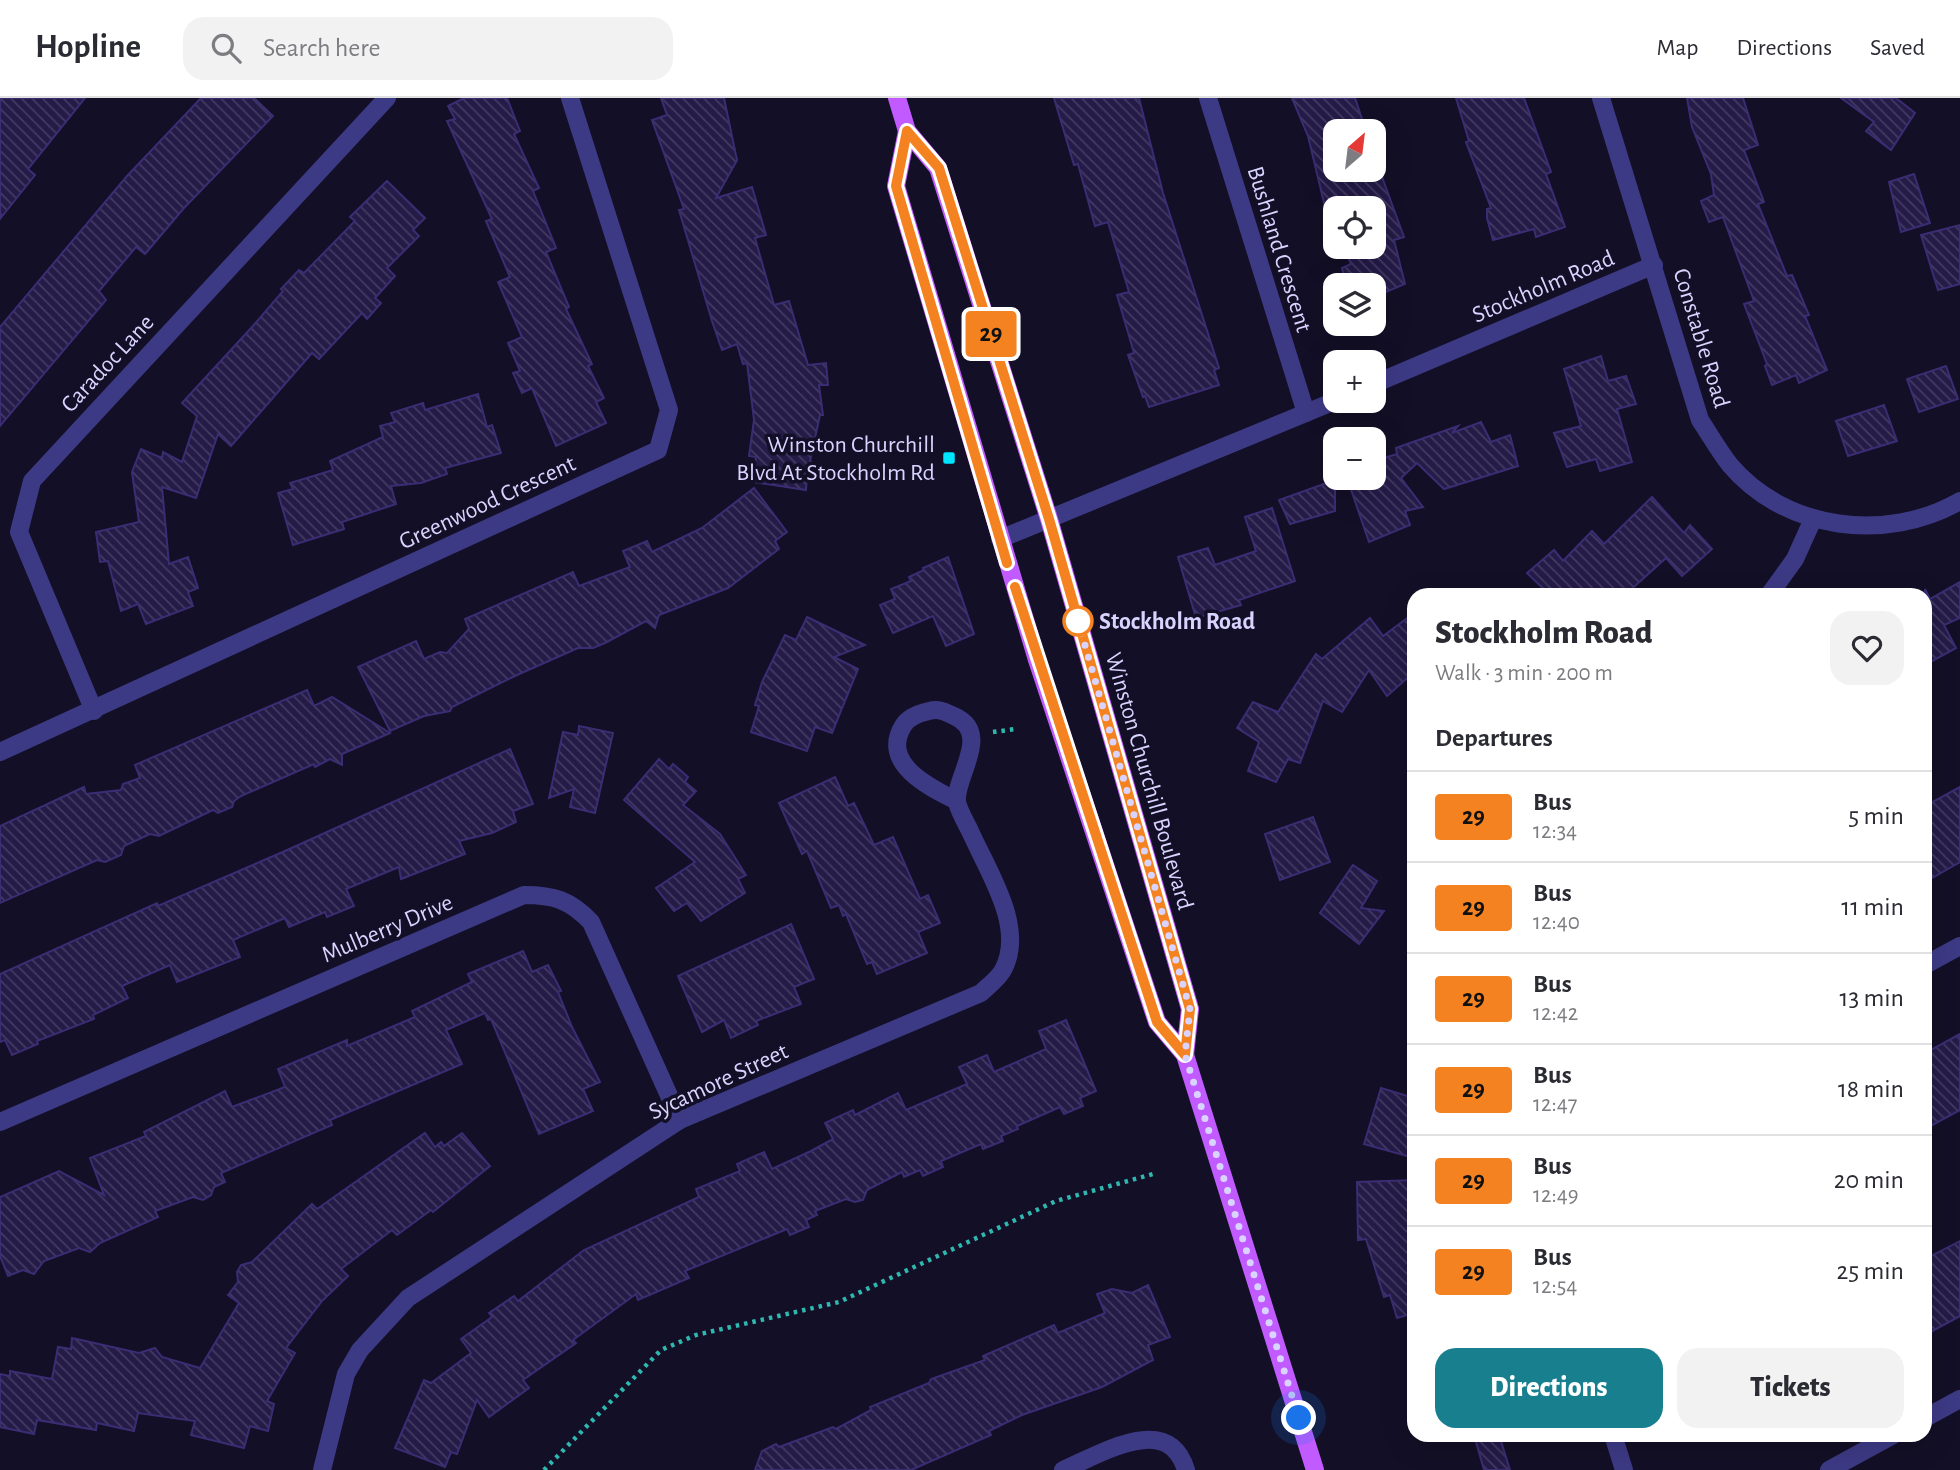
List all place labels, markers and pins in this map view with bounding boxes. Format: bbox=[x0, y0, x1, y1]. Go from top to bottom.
place label: Winston Churchill Blvd At Stockholm Rd bbox=[736, 433, 935, 485]
marker: Winston Churchill Blvd At Stockholm Rd bbox=[941, 450, 957, 466]
marker: Stockholm Road bbox=[1063, 606, 1093, 636]
place label: Stockholm Road bbox=[1099, 610, 1255, 634]

